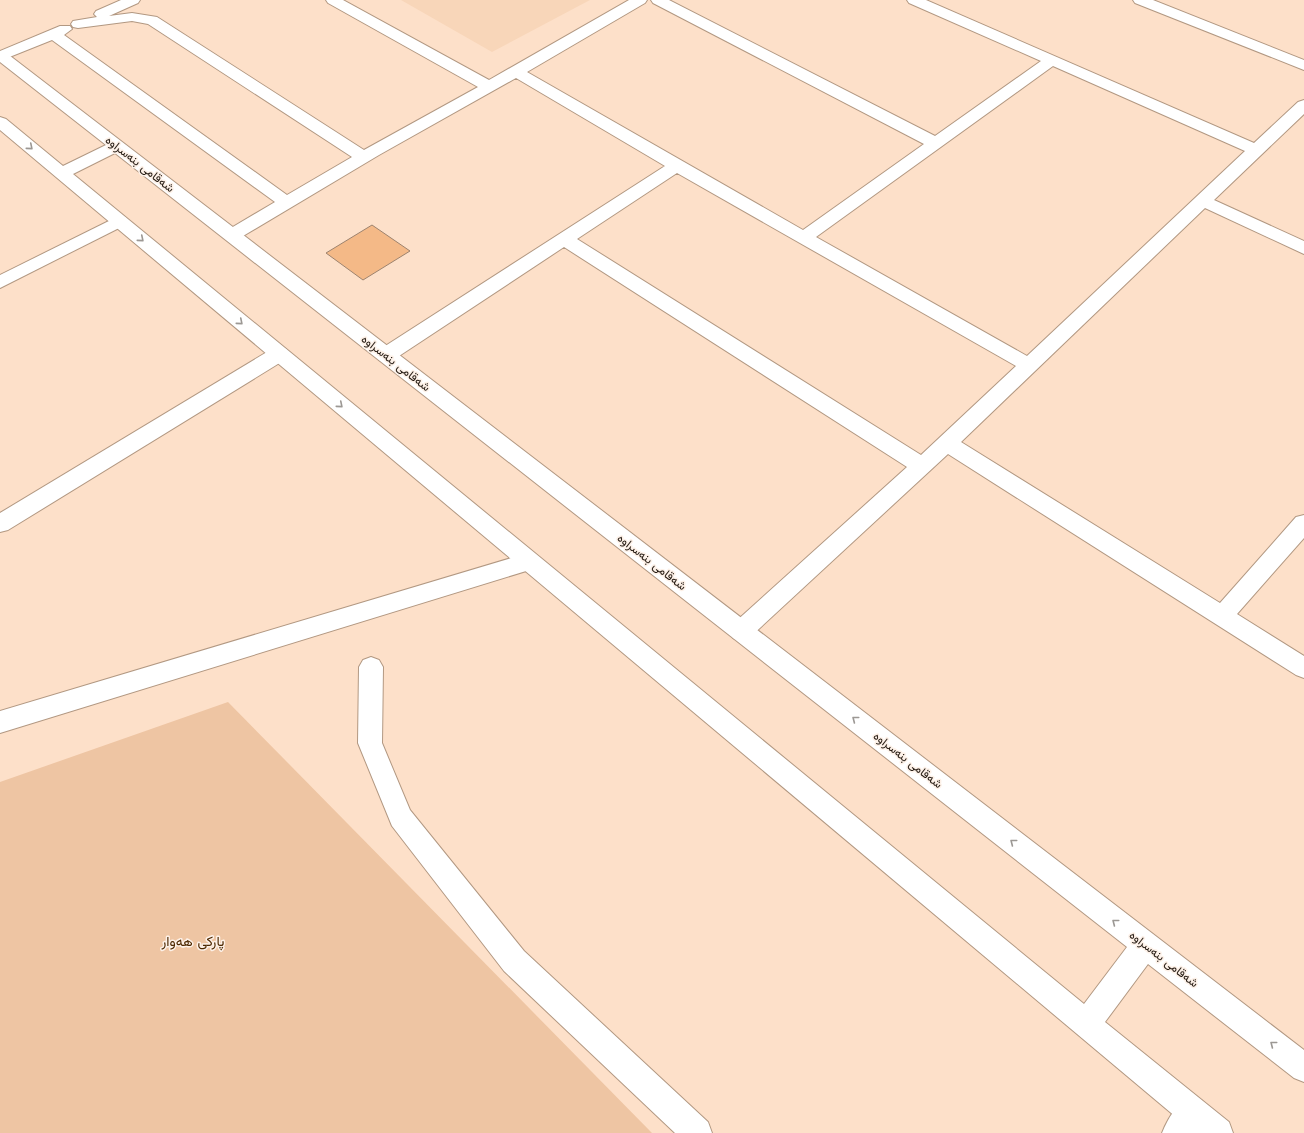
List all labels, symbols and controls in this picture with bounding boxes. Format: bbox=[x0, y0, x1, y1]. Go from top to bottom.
street label: شەقامی بنەسراوە bbox=[102, 133, 177, 196]
one-way arrow bbox=[25, 142, 33, 149]
one-way arrow bbox=[136, 234, 143, 241]
one-way arrow bbox=[236, 317, 243, 324]
street label: شەقامی بنەسراوە bbox=[358, 332, 433, 395]
one-way arrow bbox=[336, 401, 343, 408]
street label: شەقامی بنەسراوە bbox=[614, 531, 689, 594]
one-way arrow bbox=[852, 717, 859, 724]
street label: شەقامی بنەسراوە bbox=[870, 729, 945, 792]
one-way arrow bbox=[1010, 840, 1017, 847]
one-way arrow bbox=[1113, 919, 1120, 926]
street label: شەقامی بنەسراوە bbox=[1126, 928, 1201, 991]
park label: پارکی هەوار bbox=[161, 933, 224, 951]
one-way arrow bbox=[1271, 1042, 1278, 1049]

